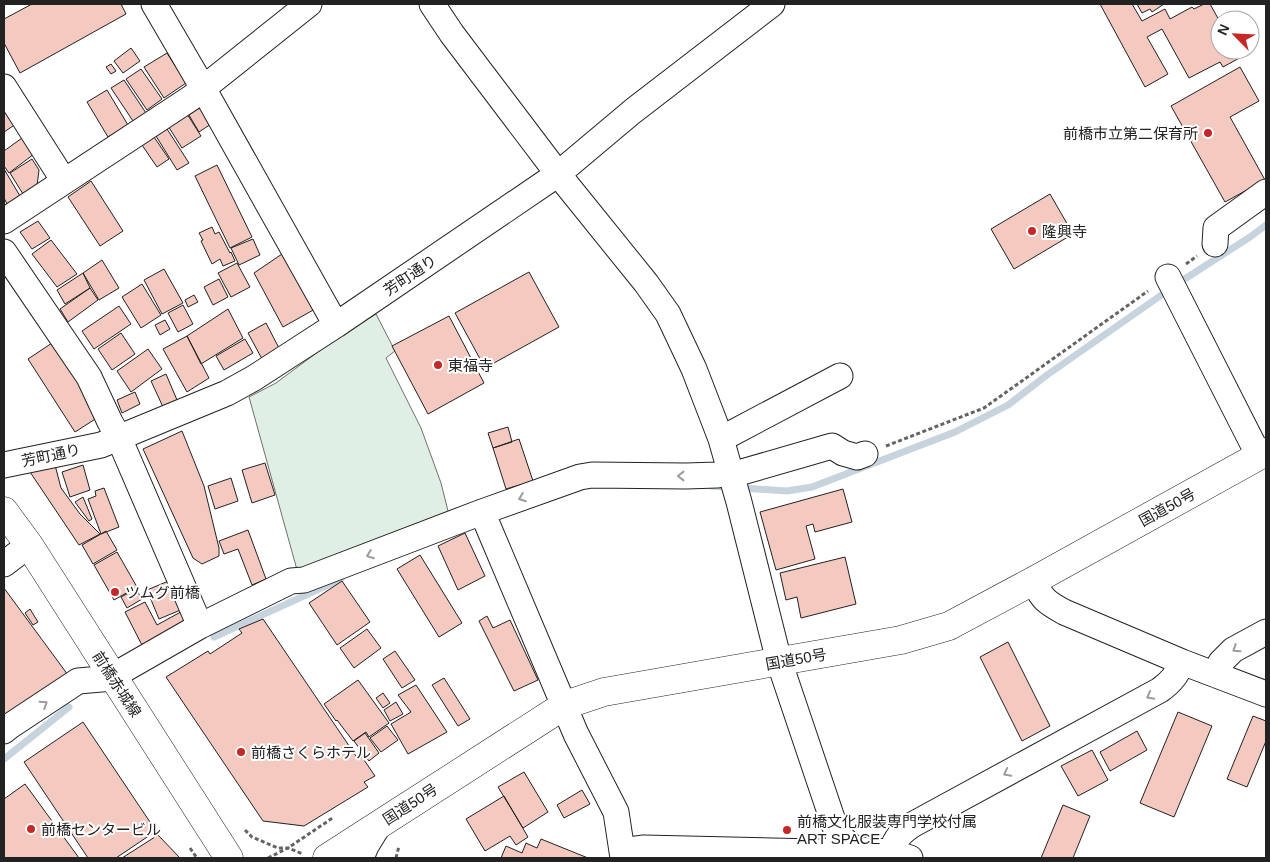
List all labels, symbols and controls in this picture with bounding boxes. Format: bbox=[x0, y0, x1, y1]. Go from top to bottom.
north arrow bbox=[1210, 10, 1260, 60]
text: N bbox=[1214, 22, 1232, 38]
place label: 前橋市立第二保育所 bbox=[1063, 125, 1198, 142]
marker: 前橋市立第二保育所 bbox=[1202, 127, 1214, 139]
place label: 隆興寺 bbox=[1042, 223, 1087, 240]
marker: 隆興寺 bbox=[1026, 225, 1038, 237]
street label: 芳町通り bbox=[380, 251, 440, 299]
place label: 東福寺 bbox=[448, 357, 493, 374]
marker: 東福寺 bbox=[432, 359, 444, 371]
street label: 芳町通り bbox=[20, 440, 82, 470]
one-way arrow bbox=[677, 471, 684, 481]
street label: 国道50号 bbox=[1136, 485, 1198, 529]
one-way arrow bbox=[519, 492, 527, 502]
one-way arrow bbox=[366, 549, 375, 559]
place label: ツムグ前橋 bbox=[125, 584, 200, 601]
marker: ツムグ前橋 bbox=[109, 586, 121, 598]
one-way arrow bbox=[1233, 643, 1242, 652]
street label: 国道50号 bbox=[764, 645, 828, 673]
street label: 前橋赤城線 bbox=[89, 648, 145, 720]
one-way arrow bbox=[1146, 690, 1155, 700]
one-way arrow bbox=[39, 701, 48, 710]
place label: 前橋さくらホテル bbox=[251, 744, 371, 761]
marker: 前橋さくらホテル bbox=[235, 746, 247, 758]
one-way arrow bbox=[1003, 767, 1012, 777]
street label: 国道50号 bbox=[380, 780, 440, 828]
place label: 前橋文化服装専門学校付属 ART SPACE bbox=[797, 813, 977, 847]
place label: 前橋センタービル bbox=[41, 821, 161, 838]
marker: 前橋センタービル bbox=[25, 823, 37, 835]
marker: 前橋文化服装専門学校付属 ART SPACE bbox=[781, 824, 793, 836]

